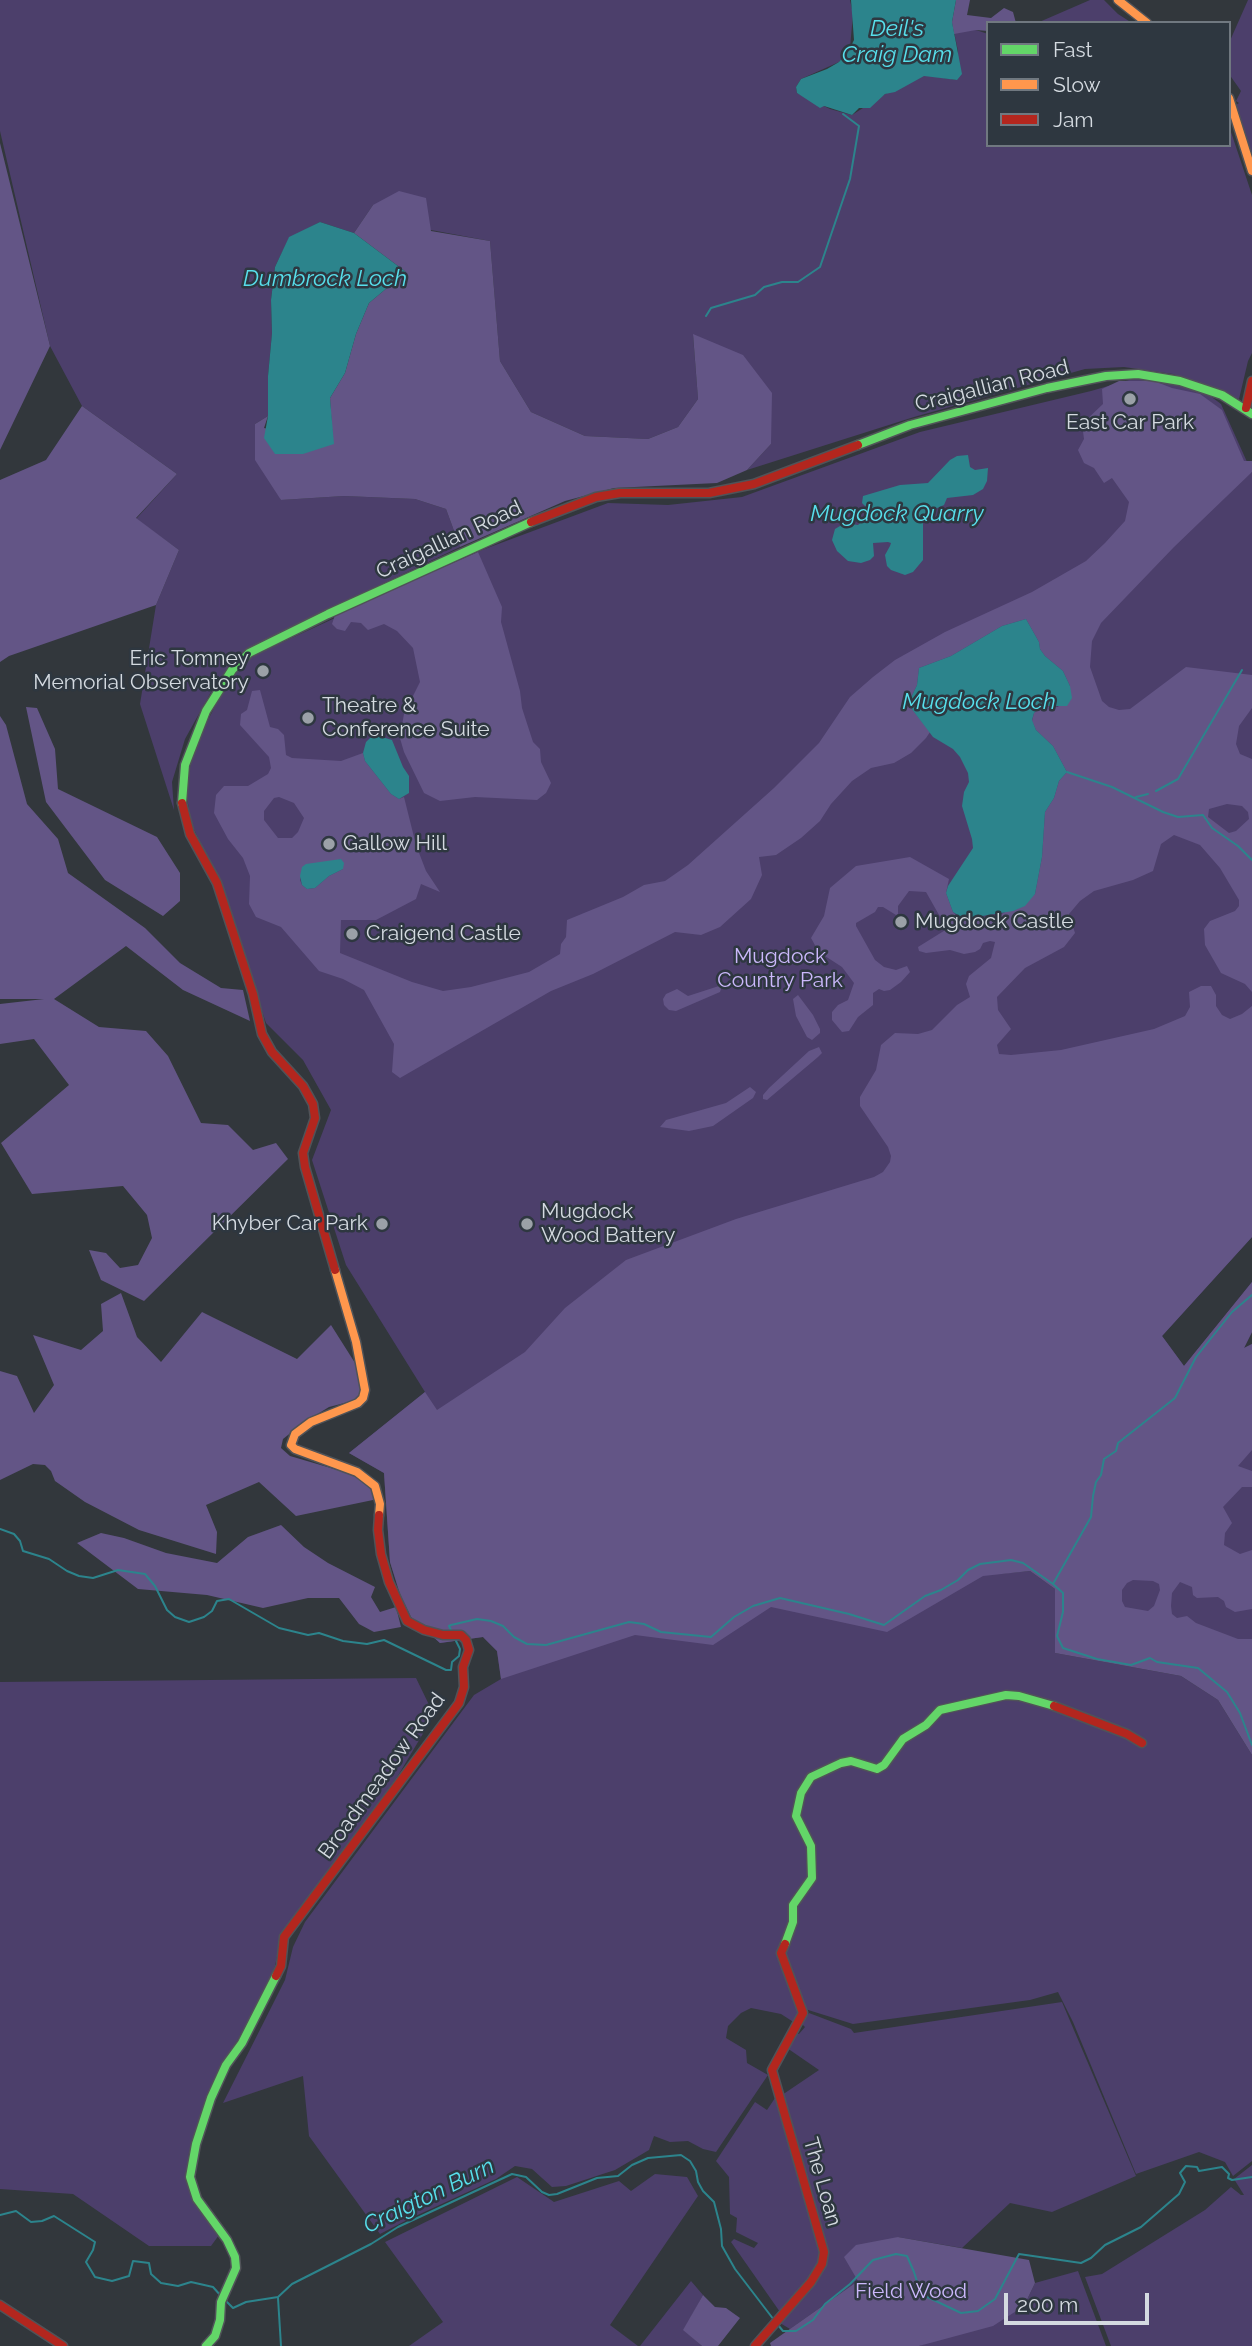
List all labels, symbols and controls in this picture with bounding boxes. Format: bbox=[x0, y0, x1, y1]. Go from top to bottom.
water label: Deil's Craig Dam bbox=[842, 15, 952, 69]
legend bbox=[986, 21, 1231, 147]
text: Fast bbox=[1053, 37, 1093, 62]
text: Slow bbox=[1053, 72, 1101, 97]
text: Jam bbox=[1053, 107, 1094, 132]
water label: Dumbrock Loch bbox=[243, 265, 407, 293]
street label: Craigallian Road bbox=[912, 355, 1072, 417]
marker: East Car Park bbox=[1122, 391, 1138, 407]
place label: East Car Park bbox=[1066, 410, 1194, 436]
street label: Craigallian Road bbox=[372, 495, 526, 585]
water label: Mugdock Quarry bbox=[810, 500, 984, 528]
place label: Eric Tomney Memorial Observatory bbox=[33, 646, 249, 696]
marker: Eric Tomney Memorial Observatory bbox=[255, 663, 271, 679]
water label: Mugdock Loch bbox=[902, 688, 1056, 716]
place label: Theatre & Conference Suite bbox=[322, 693, 490, 743]
marker: Theatre & Conference Suite bbox=[300, 710, 316, 726]
place label: Gallow Hill bbox=[343, 831, 447, 857]
marker: Gallow Hill bbox=[321, 836, 337, 852]
place label: Mugdock Castle bbox=[915, 909, 1074, 935]
marker: Mugdock Castle bbox=[893, 914, 909, 930]
place label: Craigend Castle bbox=[366, 921, 521, 947]
marker: Craigend Castle bbox=[344, 926, 360, 942]
park label: Mugdock Country Park bbox=[717, 944, 843, 994]
place label: Mugdock Wood Battery bbox=[541, 1199, 675, 1249]
place label: Khyber Car Park bbox=[212, 1211, 368, 1237]
marker: Khyber Car Park bbox=[374, 1216, 390, 1232]
marker: Mugdock Wood Battery bbox=[519, 1216, 535, 1232]
street label: Broadmeadow Road bbox=[313, 1688, 451, 1864]
street label: The Loan bbox=[797, 2135, 847, 2229]
water label: Craigton Burn bbox=[359, 2152, 499, 2240]
park label: Field Wood bbox=[855, 2279, 967, 2305]
scale bar bbox=[1007, 2280, 1152, 2324]
text: 200 m bbox=[1017, 2292, 1078, 2317]

